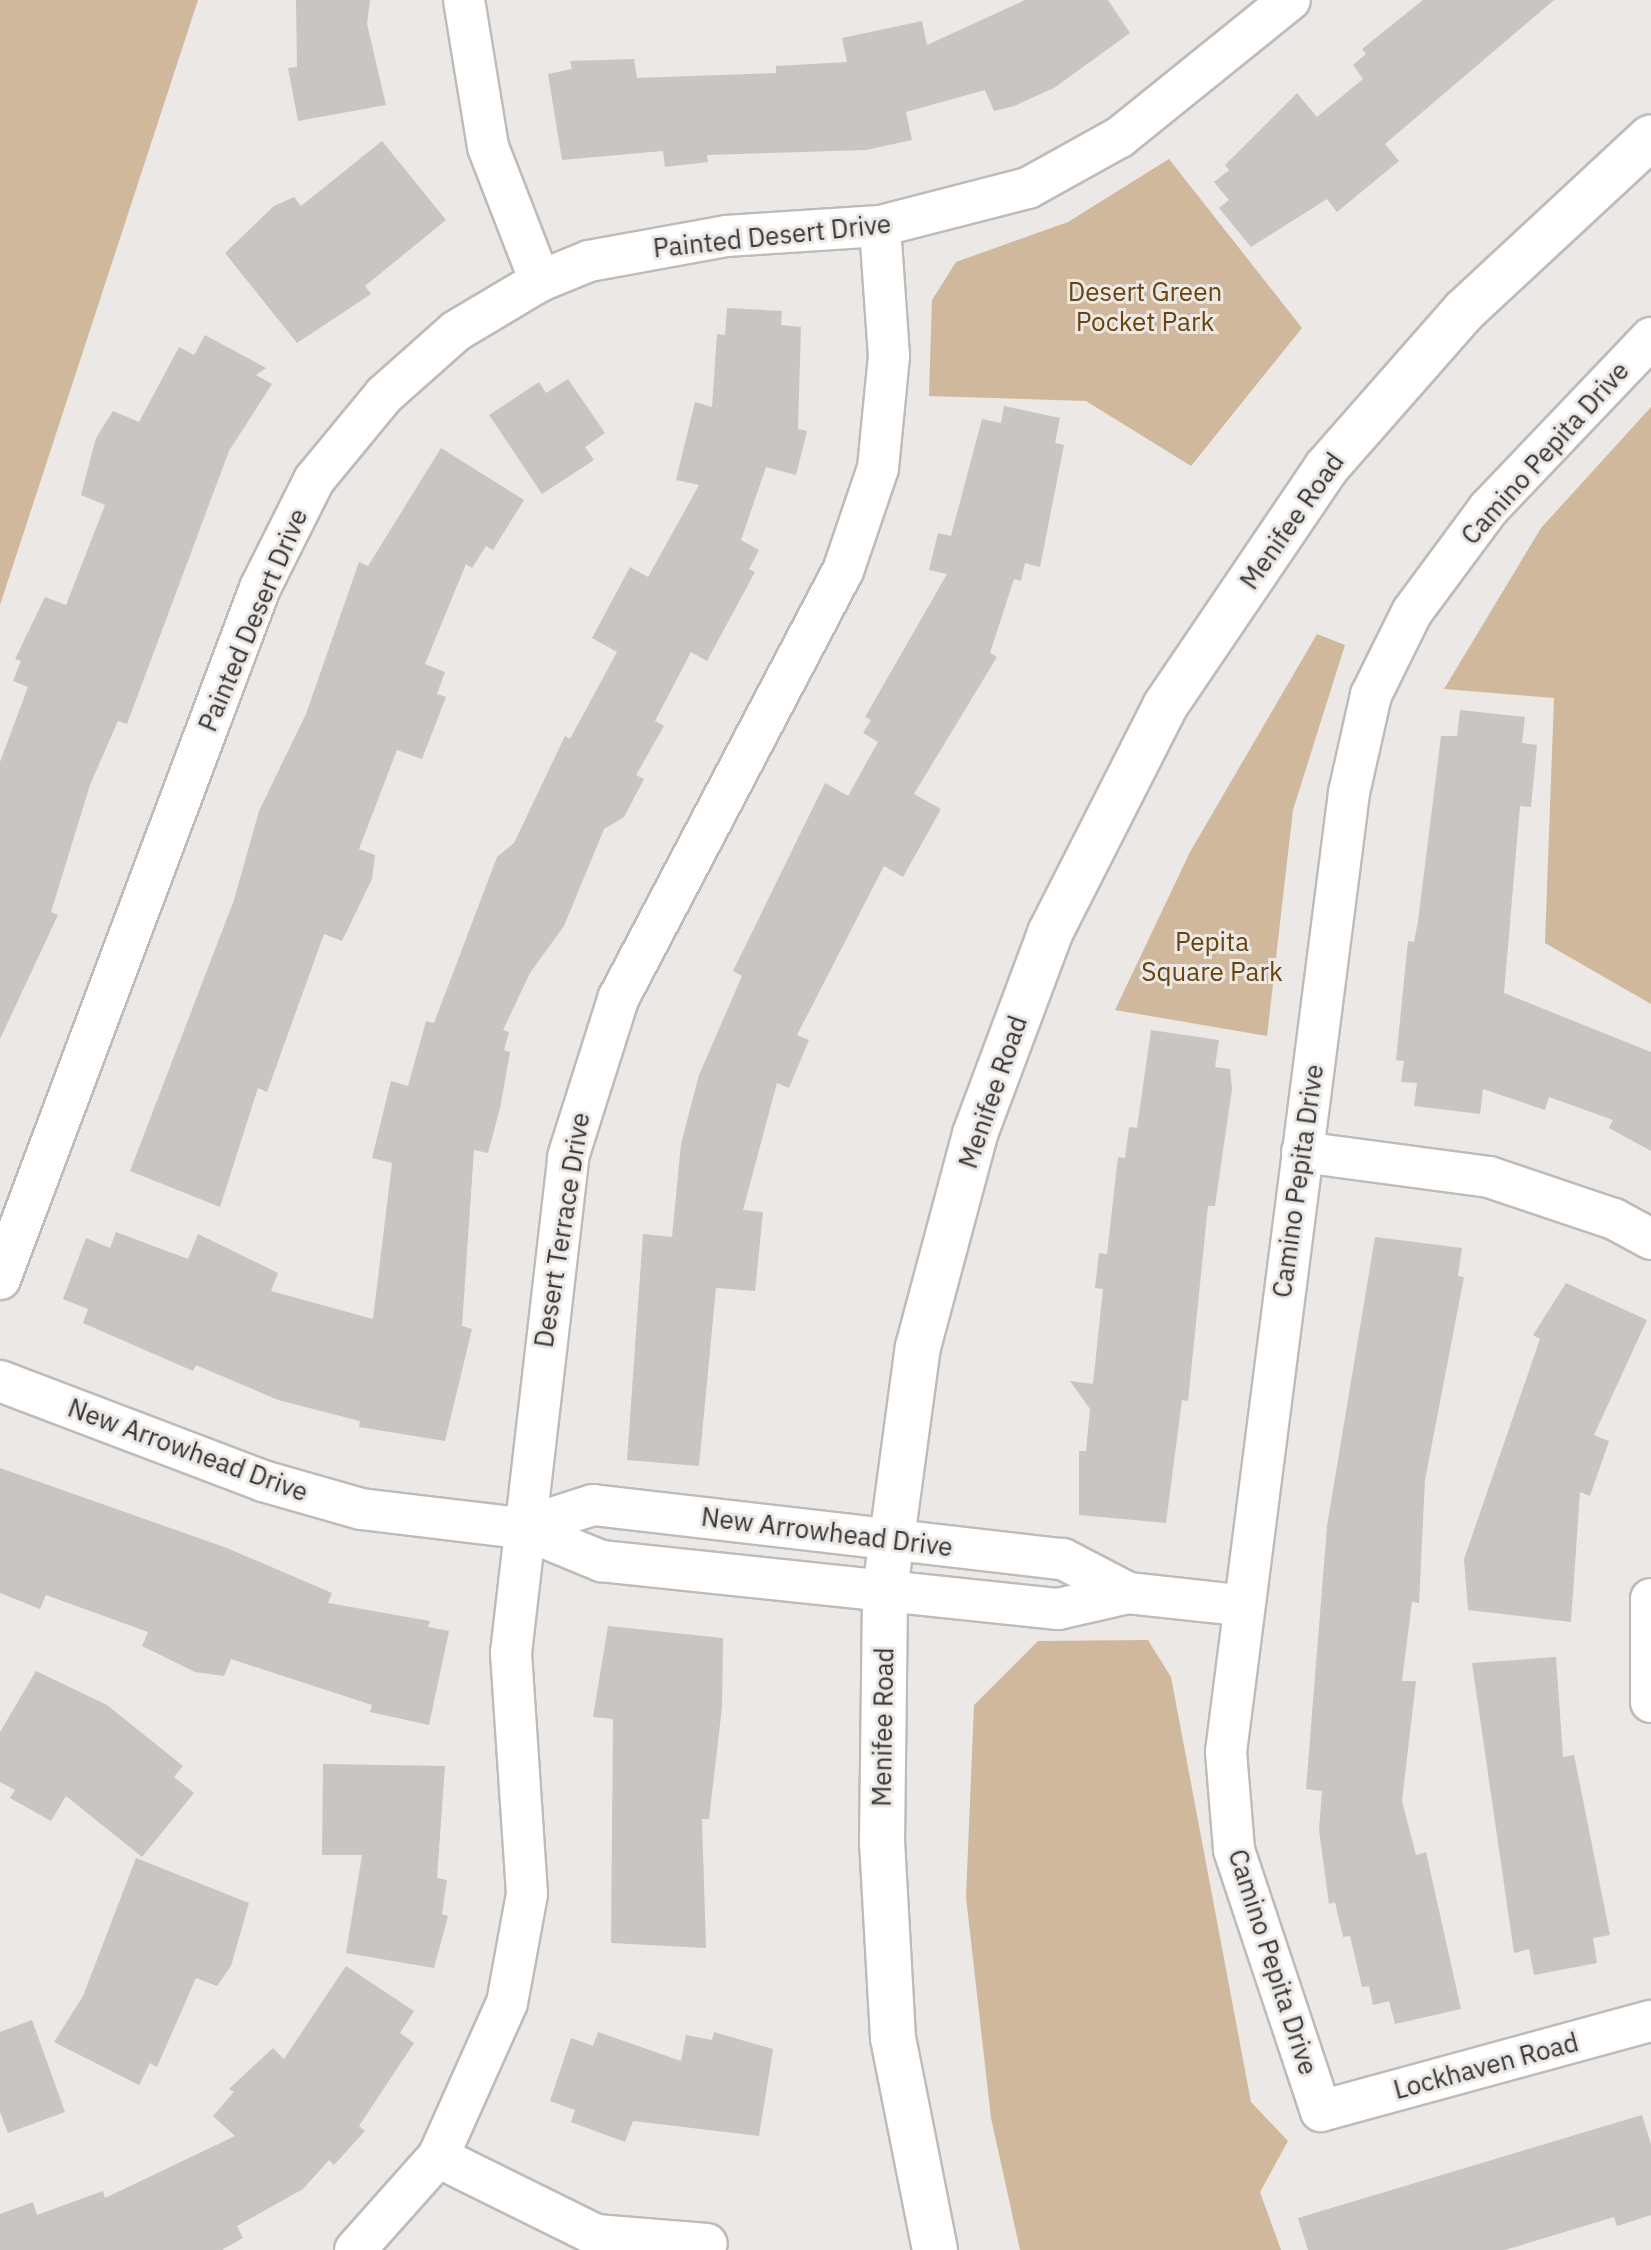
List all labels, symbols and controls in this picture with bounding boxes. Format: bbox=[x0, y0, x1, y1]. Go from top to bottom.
street label: Painted Desert Drive bbox=[651, 208, 893, 264]
park label: Desert Green Pocket Park bbox=[1068, 276, 1222, 338]
street label: Camino Pepita Drive bbox=[1455, 355, 1635, 551]
street label: Menifee Road bbox=[1233, 447, 1351, 595]
street label: Painted Desert Drive bbox=[192, 504, 314, 736]
park label: Pepita Square Park bbox=[1141, 926, 1283, 988]
street label: Menifee Road bbox=[952, 1012, 1034, 1172]
street label: Camino Pepita Drive bbox=[1266, 1062, 1330, 1300]
street label: Desert Terrace Drive bbox=[528, 1110, 596, 1350]
street label: New Arrowhead Drive bbox=[64, 1392, 312, 1508]
street label: New Arrowhead Drive bbox=[699, 1501, 955, 1563]
street label: Menifee Road bbox=[866, 1647, 900, 1807]
street label: Camino Pepita Drive bbox=[1222, 1845, 1324, 2079]
street label: Lockhaven Road bbox=[1390, 2026, 1582, 2106]

